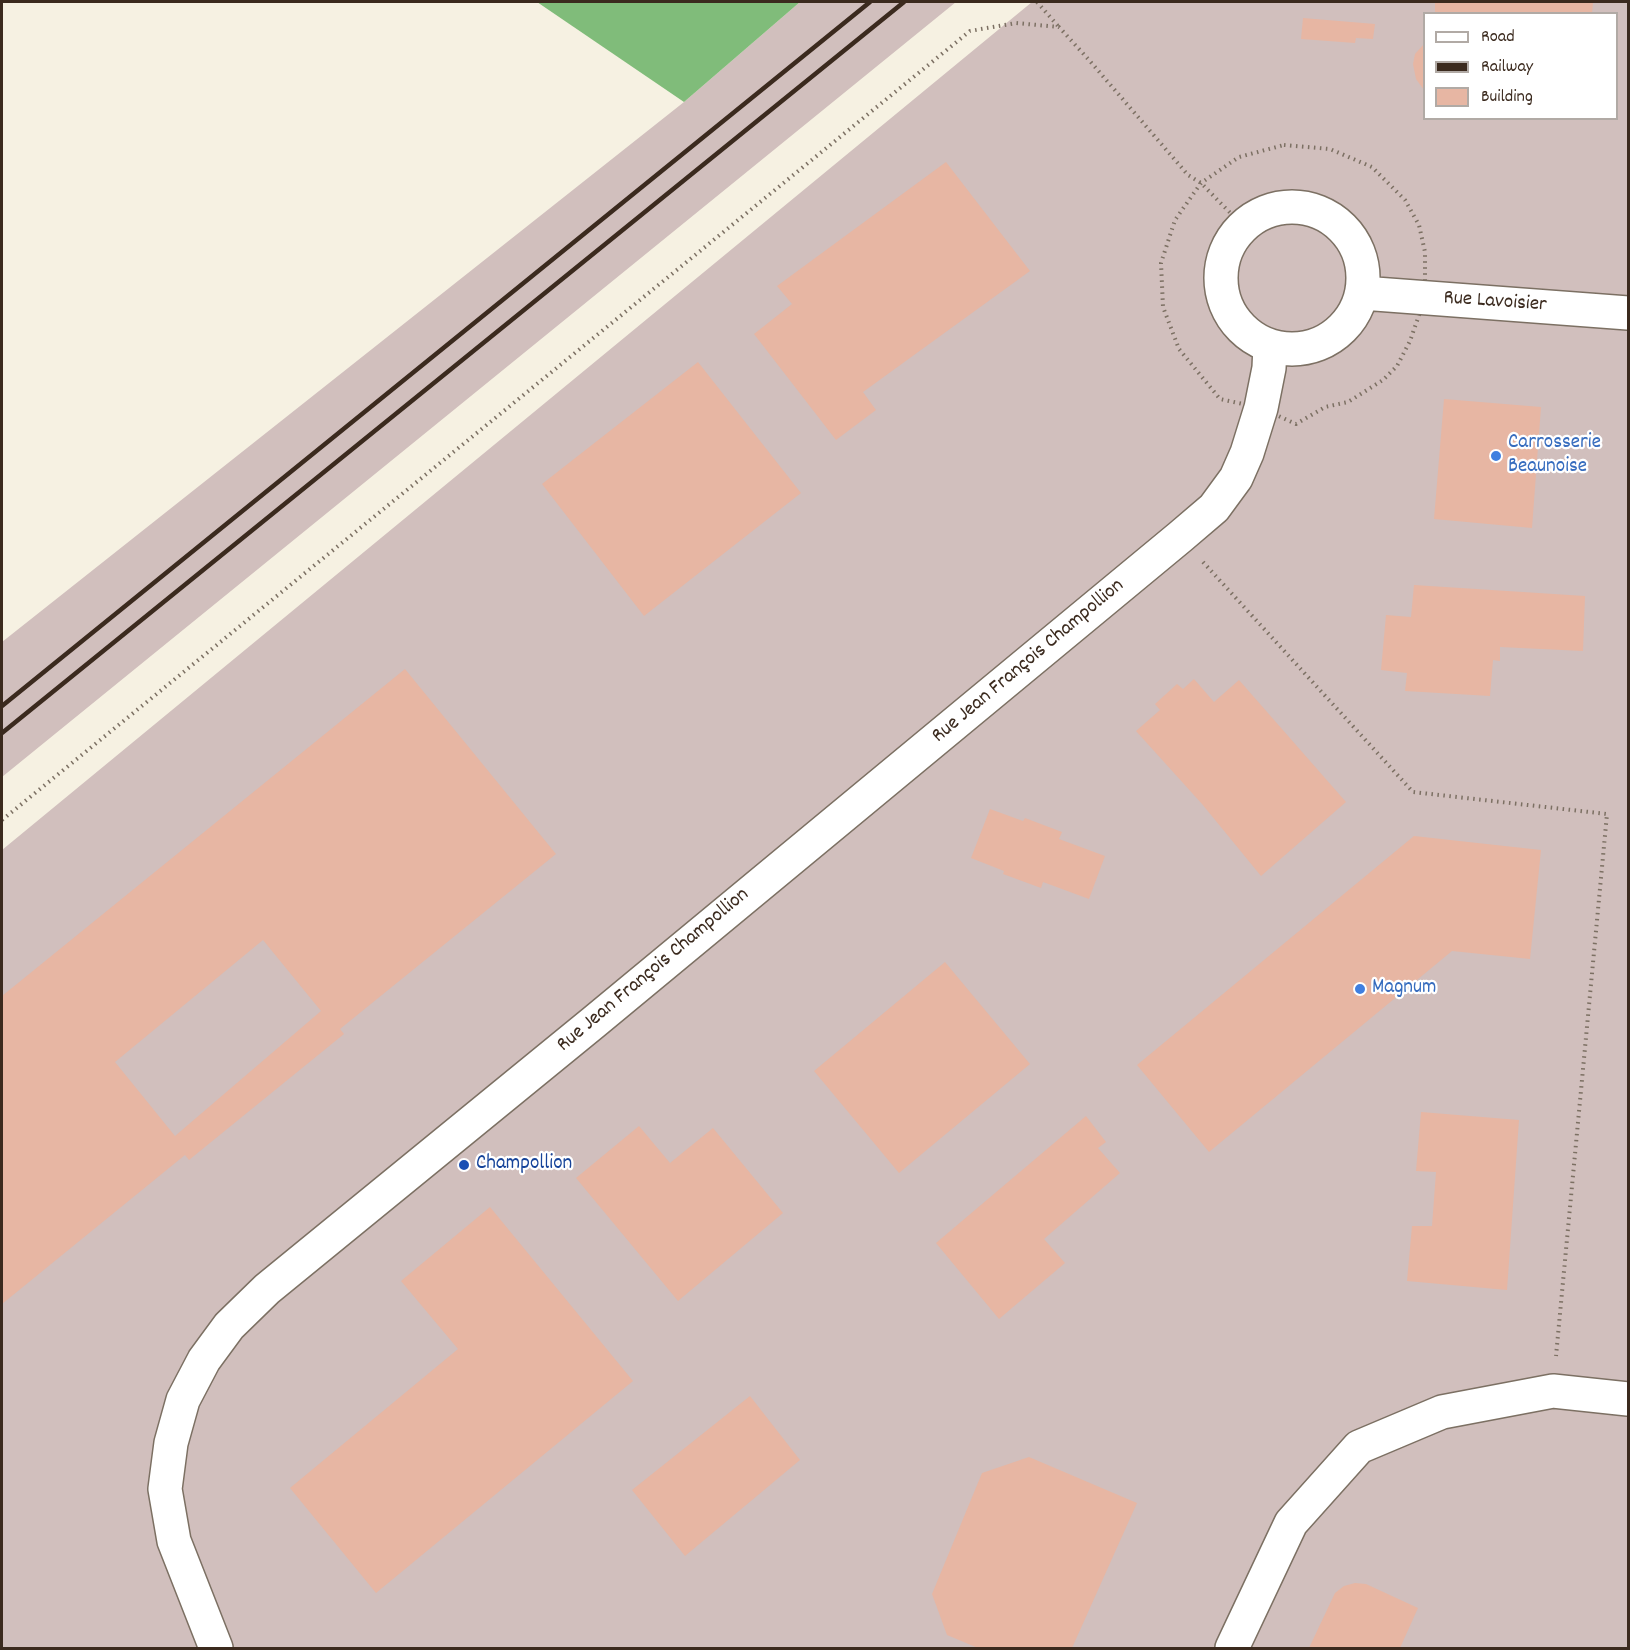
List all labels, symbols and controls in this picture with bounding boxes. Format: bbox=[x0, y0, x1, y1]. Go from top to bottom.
legend bbox=[1423, 12, 1618, 120]
text: Road bbox=[1481, 25, 1515, 50]
text: Railway bbox=[1481, 55, 1533, 80]
text: Building bbox=[1481, 85, 1533, 110]
street label: Rue Lavoisier bbox=[1443, 287, 1547, 319]
place label: Carrosserie Beaunoise bbox=[1508, 431, 1601, 481]
marker: Carrosserie Beaunoise bbox=[1489, 449, 1503, 463]
street label: Rue Jean François Champollion bbox=[928, 574, 1130, 750]
street label: Rue Jean François Champollion bbox=[553, 883, 755, 1059]
place label: Magnum bbox=[1372, 976, 1437, 1002]
marker: Magnum bbox=[1353, 982, 1367, 996]
place label: Champollion bbox=[476, 1152, 572, 1178]
marker: Champollion bbox=[457, 1158, 471, 1172]

